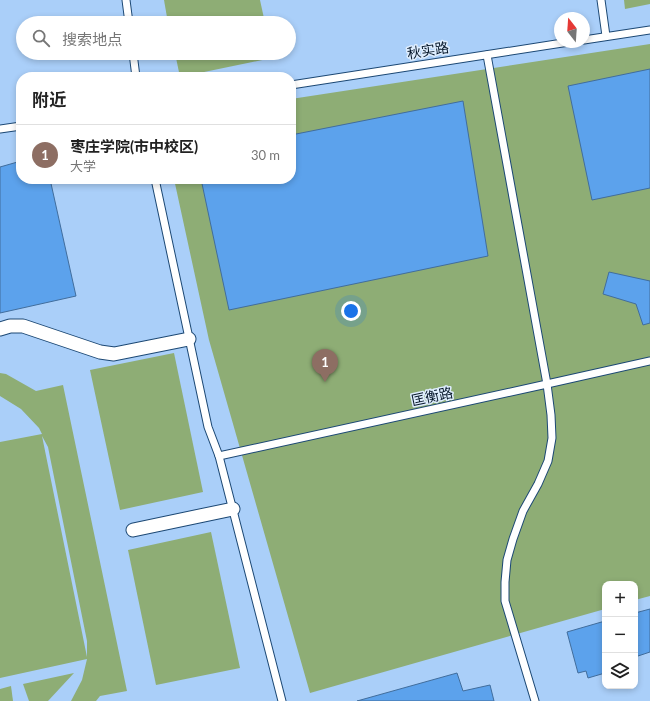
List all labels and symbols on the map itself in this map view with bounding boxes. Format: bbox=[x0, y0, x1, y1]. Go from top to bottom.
north arrow bbox=[554, 12, 590, 48]
street label: 秋实路 bbox=[406, 38, 450, 62]
your location bbox=[341, 301, 361, 321]
pin: 1 bbox=[312, 349, 338, 382]
street label: 匡衡路 bbox=[410, 383, 454, 409]

